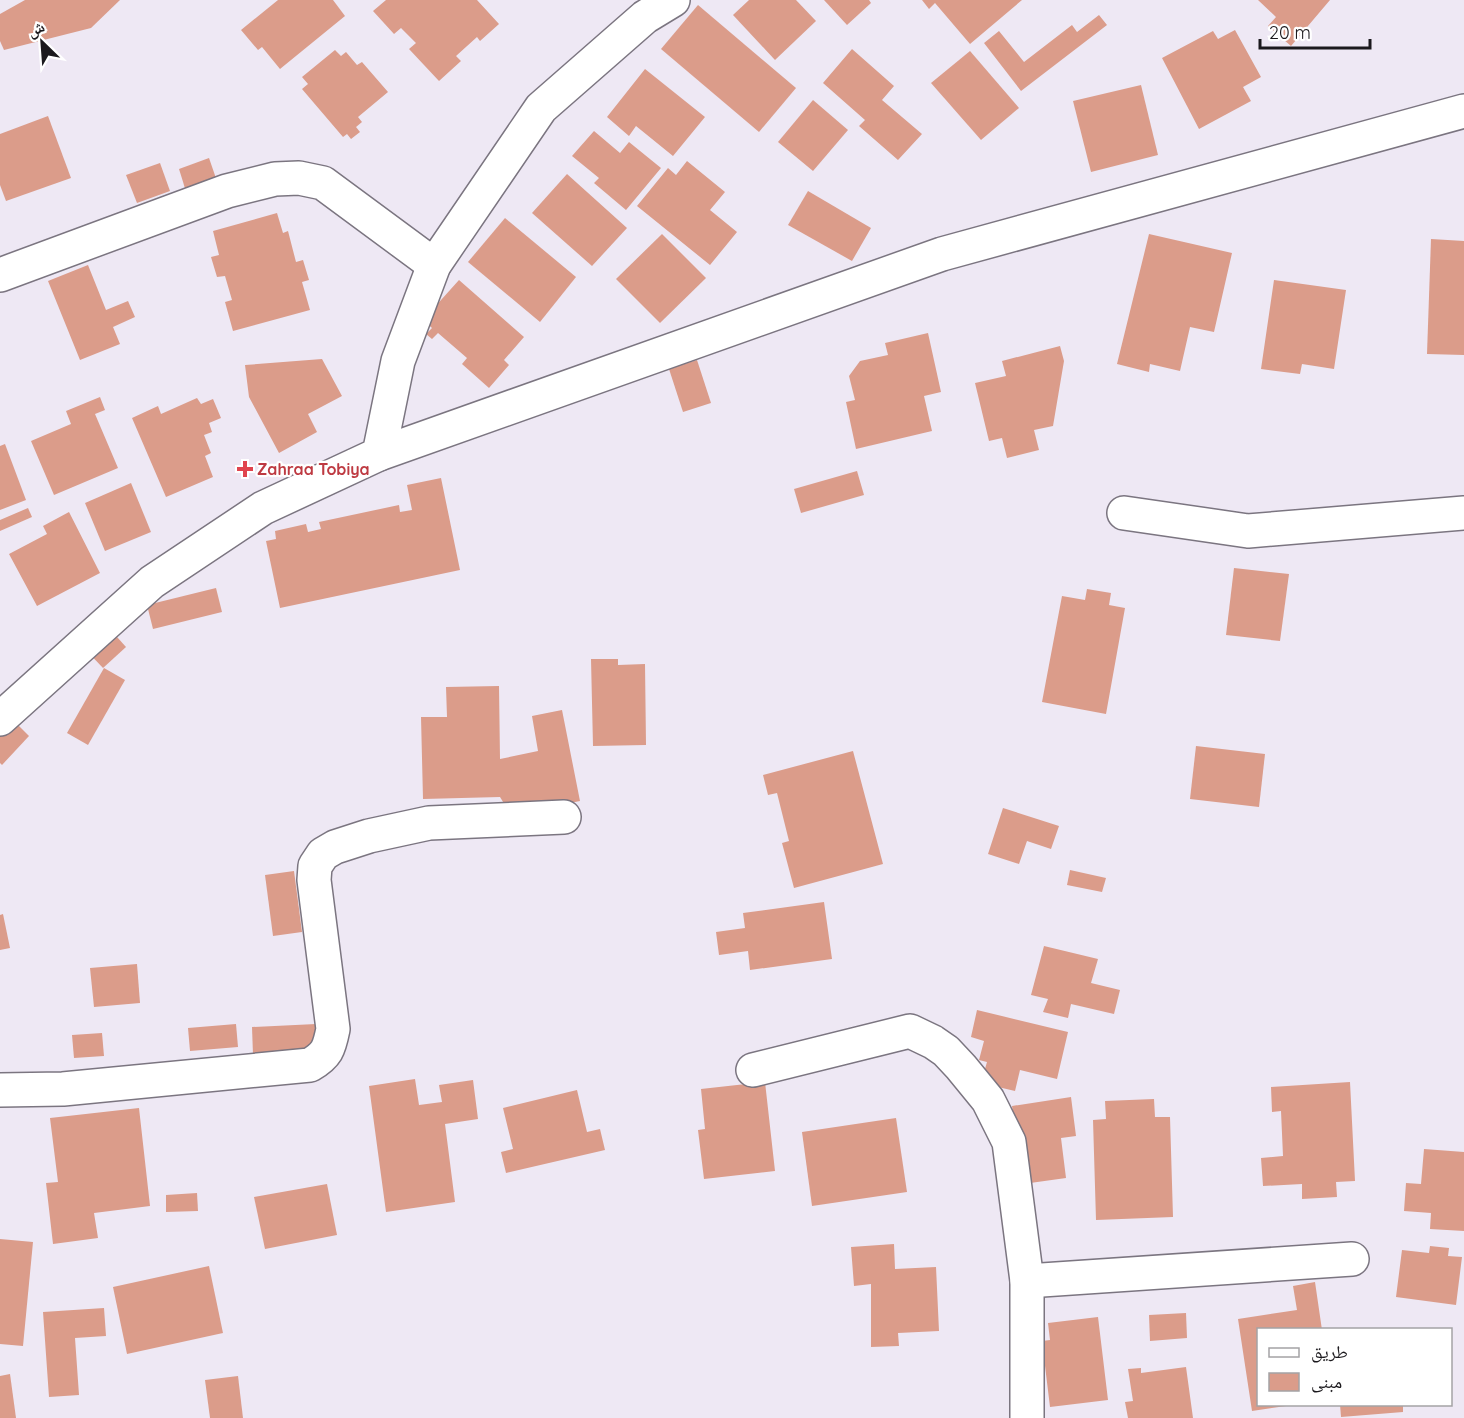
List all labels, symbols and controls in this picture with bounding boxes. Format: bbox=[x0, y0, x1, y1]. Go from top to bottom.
north arrow bbox=[12, 12, 72, 72]
scale bar bbox=[1260, 12, 1370, 50]
text: ش bbox=[24, 16, 48, 41]
text: 20 m bbox=[1269, 21, 1311, 44]
place label: Zahraa Tobiya bbox=[257, 459, 370, 479]
marker: Zahraa Tobiya bbox=[238, 462, 252, 476]
legend bbox=[1257, 1328, 1452, 1406]
text: طريق bbox=[1311, 1340, 1348, 1363]
text: مبنى bbox=[1311, 1370, 1342, 1393]

